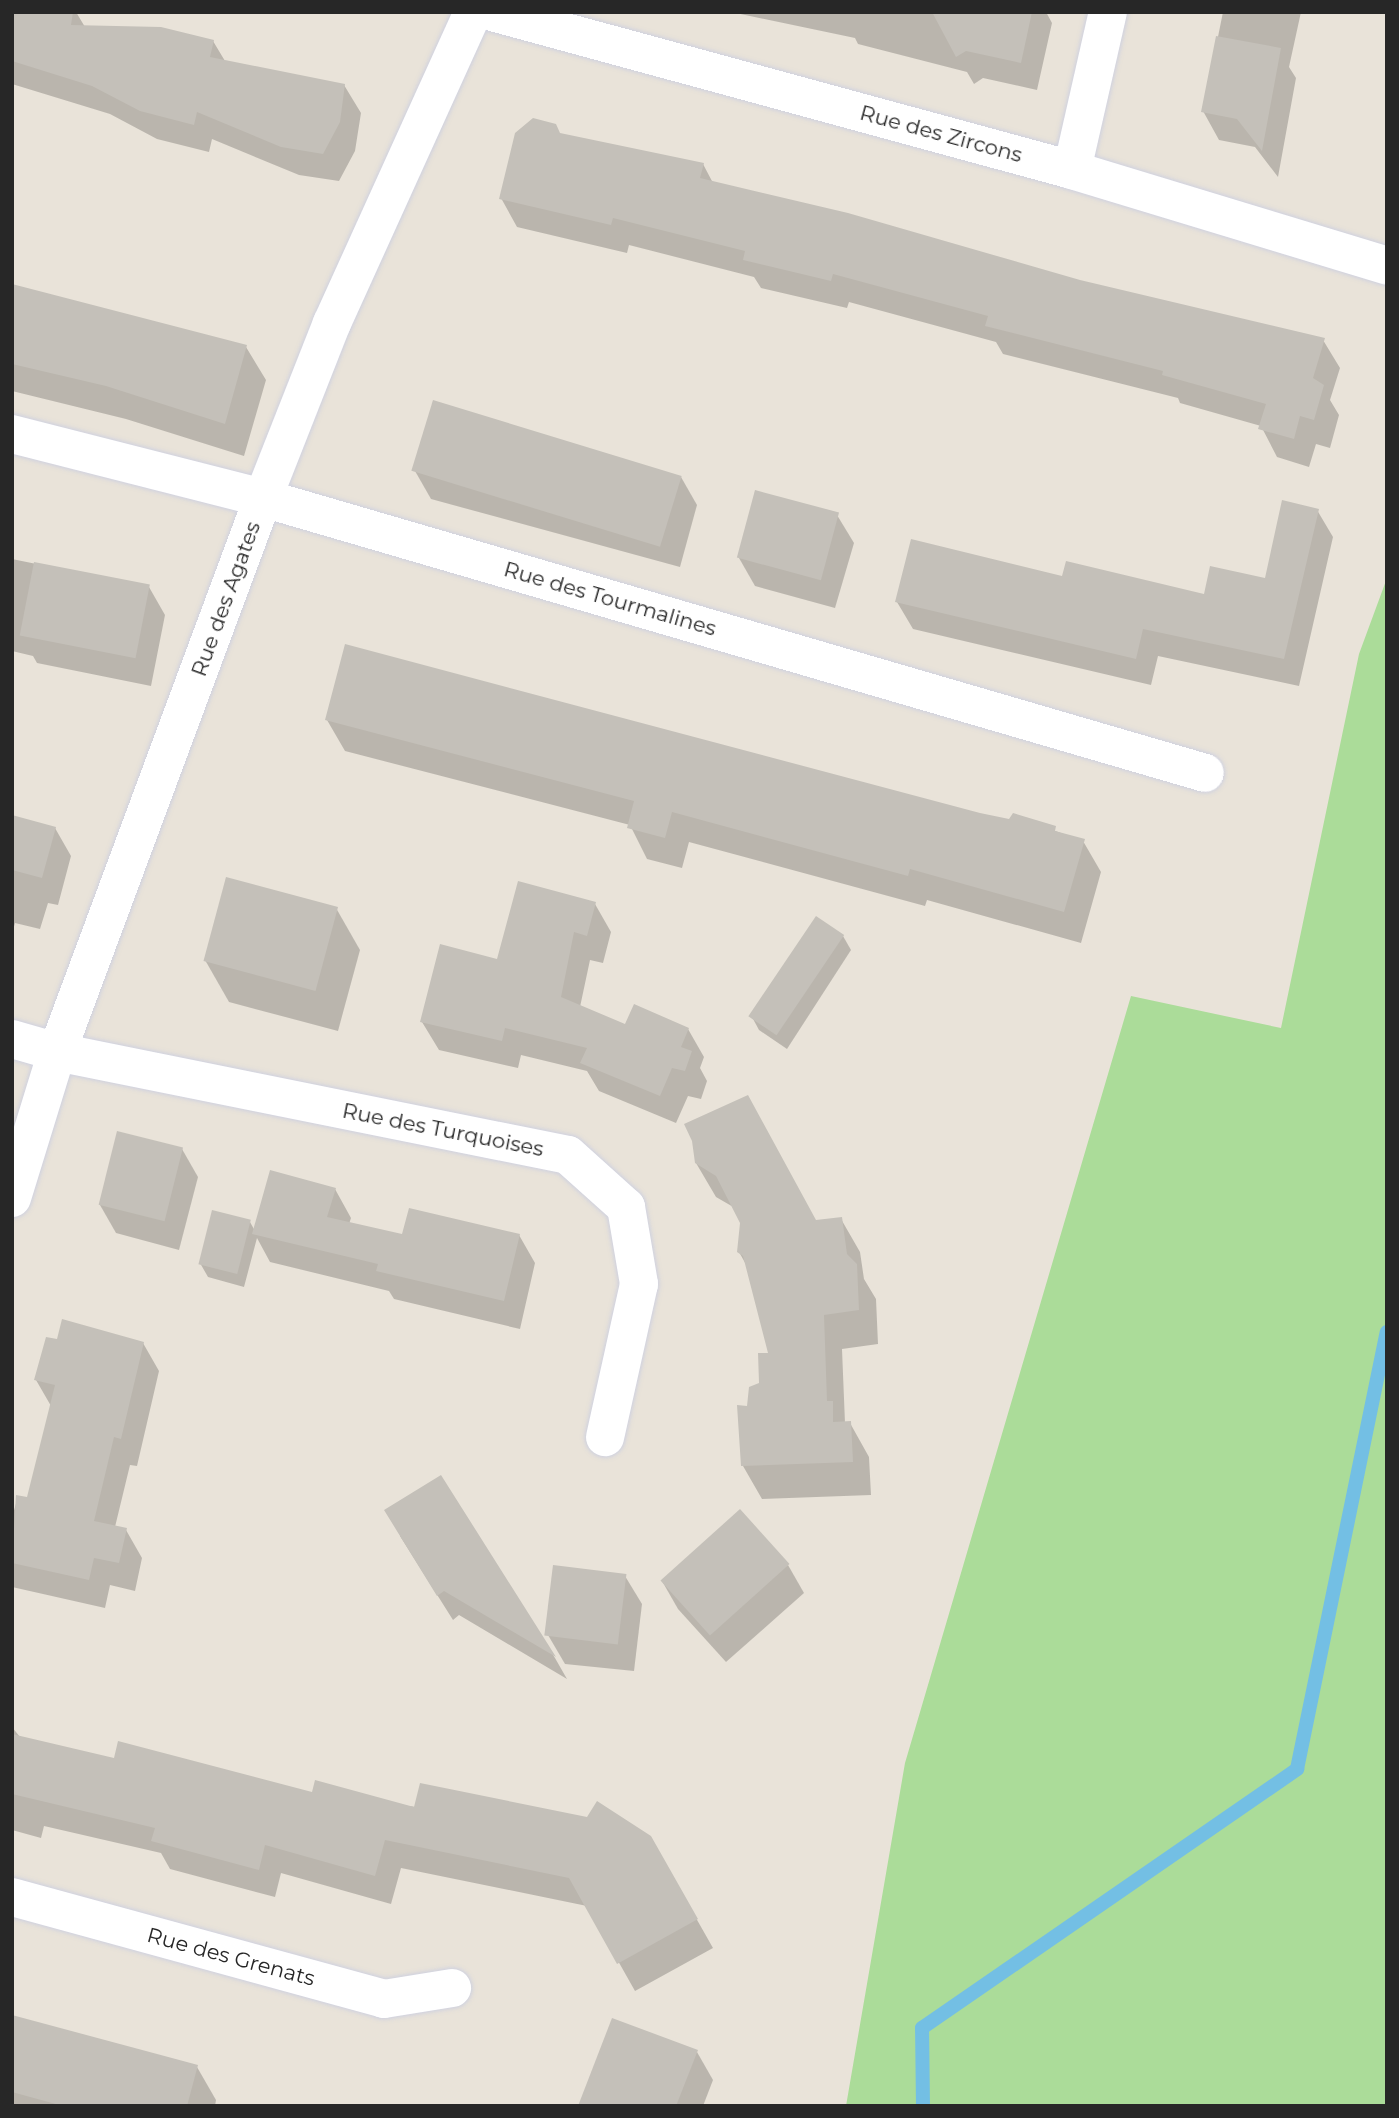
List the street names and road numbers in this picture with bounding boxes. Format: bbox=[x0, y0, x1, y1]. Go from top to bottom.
street label: Rue des Zircons bbox=[857, 100, 1025, 168]
street label: Rue des Agates bbox=[186, 518, 266, 680]
street label: Rue des Tourmalines bbox=[501, 557, 719, 641]
street label: Rue des Turquoises bbox=[340, 1098, 546, 1162]
street label: Rue des Grenats bbox=[144, 1922, 318, 1992]

